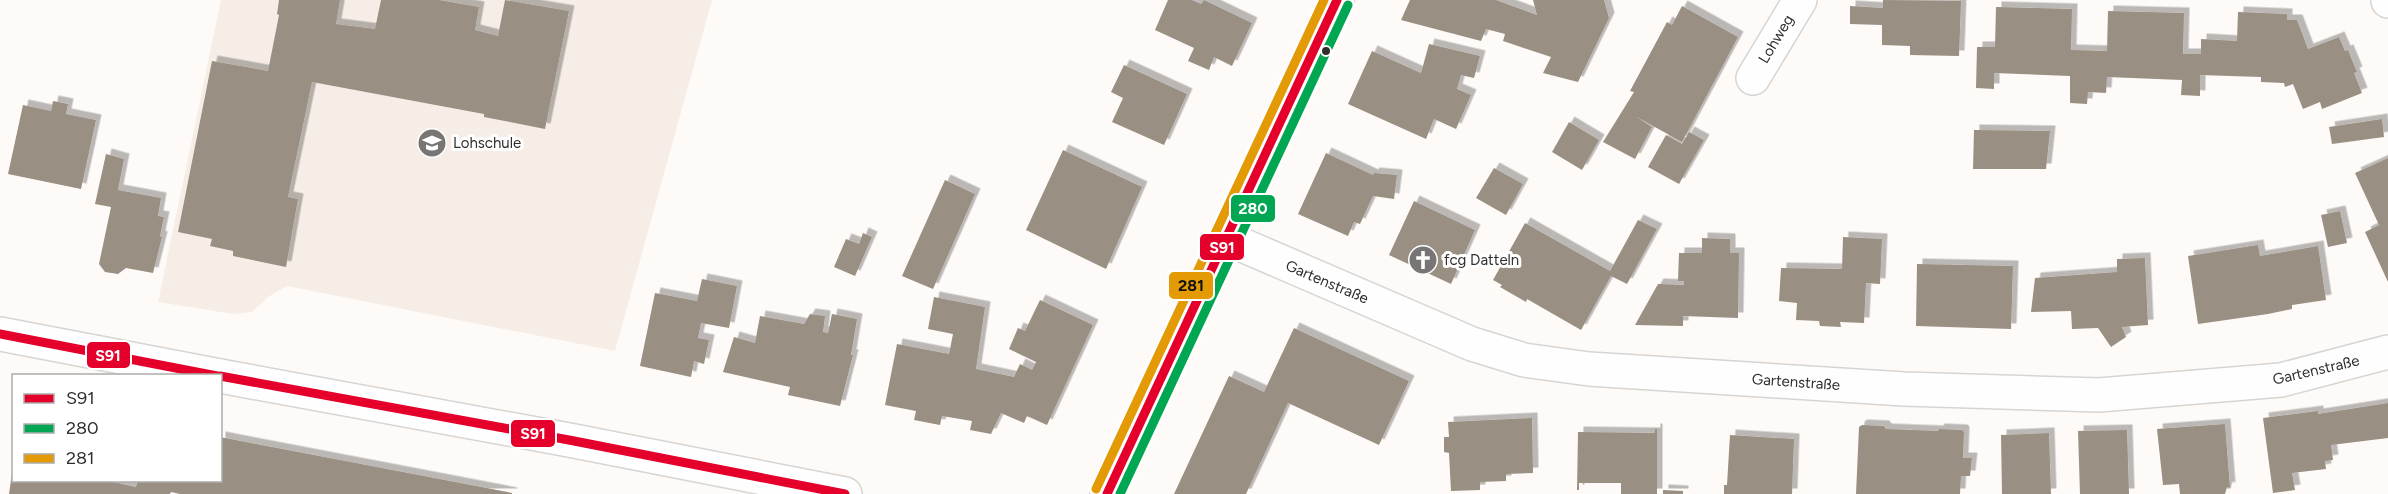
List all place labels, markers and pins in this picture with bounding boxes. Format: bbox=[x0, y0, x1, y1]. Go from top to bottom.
unlabelled marker bbox=[1320, 45, 1332, 57]
school or university icon: Lohschule bbox=[416, 127, 448, 159]
place label: Lohschule bbox=[453, 134, 521, 152]
church icon: fcg Datteln bbox=[1407, 244, 1439, 276]
place label: fcg Datteln bbox=[1444, 251, 1519, 269]

